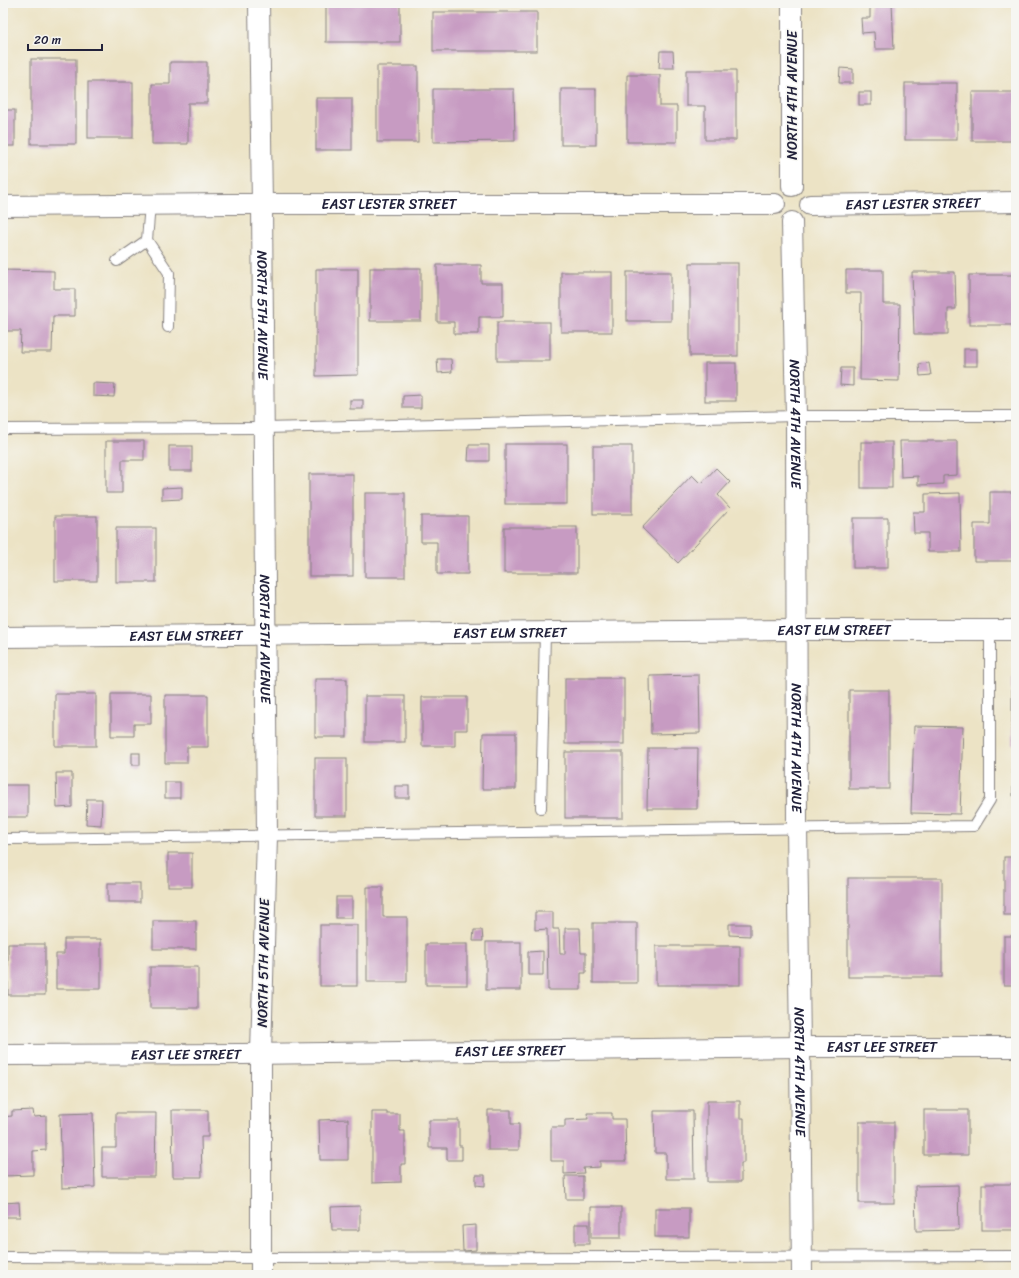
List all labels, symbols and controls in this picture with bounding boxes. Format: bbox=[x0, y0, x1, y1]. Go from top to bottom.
scale bar bbox=[28, 26, 102, 52]
text: 20 m bbox=[34, 29, 61, 51]
street label: NORTH 4TH AVENUE bbox=[780, 29, 805, 160]
street label: EAST LESTER STREET bbox=[845, 191, 982, 217]
street label: EAST LESTER STREET bbox=[321, 192, 458, 217]
street label: NORTH 5TH AVENUE bbox=[249, 250, 275, 381]
street label: NORTH 4TH AVENUE bbox=[782, 359, 808, 490]
street label: NORTH 5TH AVENUE bbox=[252, 574, 278, 705]
street label: EAST ELM STREET bbox=[777, 618, 892, 643]
street label: EAST ELM STREET bbox=[453, 620, 568, 646]
street label: EAST ELM STREET bbox=[129, 623, 244, 649]
street label: NORTH 4TH AVENUE bbox=[784, 683, 809, 814]
street label: NORTH 5TH AVENUE bbox=[250, 897, 277, 1028]
street label: NORTH 4TH AVENUE bbox=[786, 1007, 813, 1138]
street label: EAST LEE STREET bbox=[827, 1035, 938, 1060]
street label: EAST LEE STREET bbox=[455, 1038, 567, 1064]
street label: EAST LEE STREET bbox=[131, 1042, 242, 1067]

